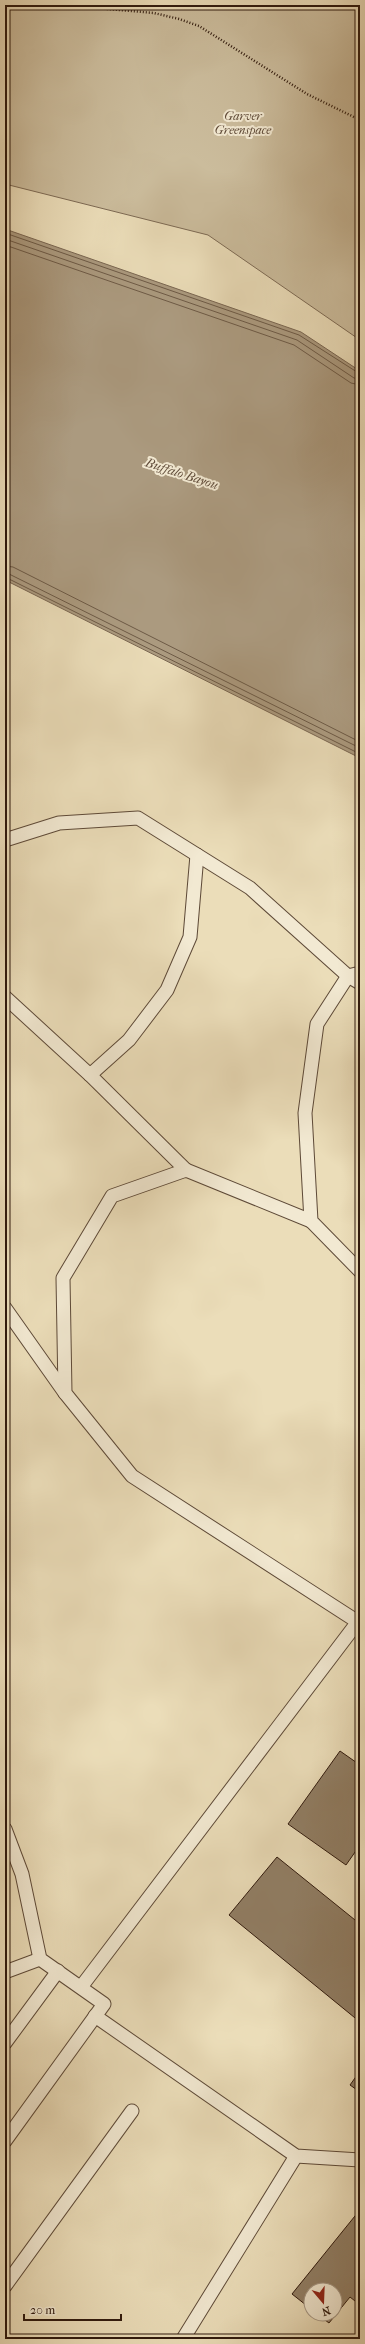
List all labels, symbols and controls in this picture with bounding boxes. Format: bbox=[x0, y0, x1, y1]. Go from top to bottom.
park label: Garver Greenspace bbox=[215, 109, 272, 137]
water label: Buffalo Bayou bbox=[143, 454, 220, 492]
north arrow bbox=[303, 2282, 343, 2322]
scale bar bbox=[24, 2296, 121, 2322]
text: 20 m bbox=[30, 2303, 55, 2317]
text: N bbox=[319, 2303, 332, 2319]

